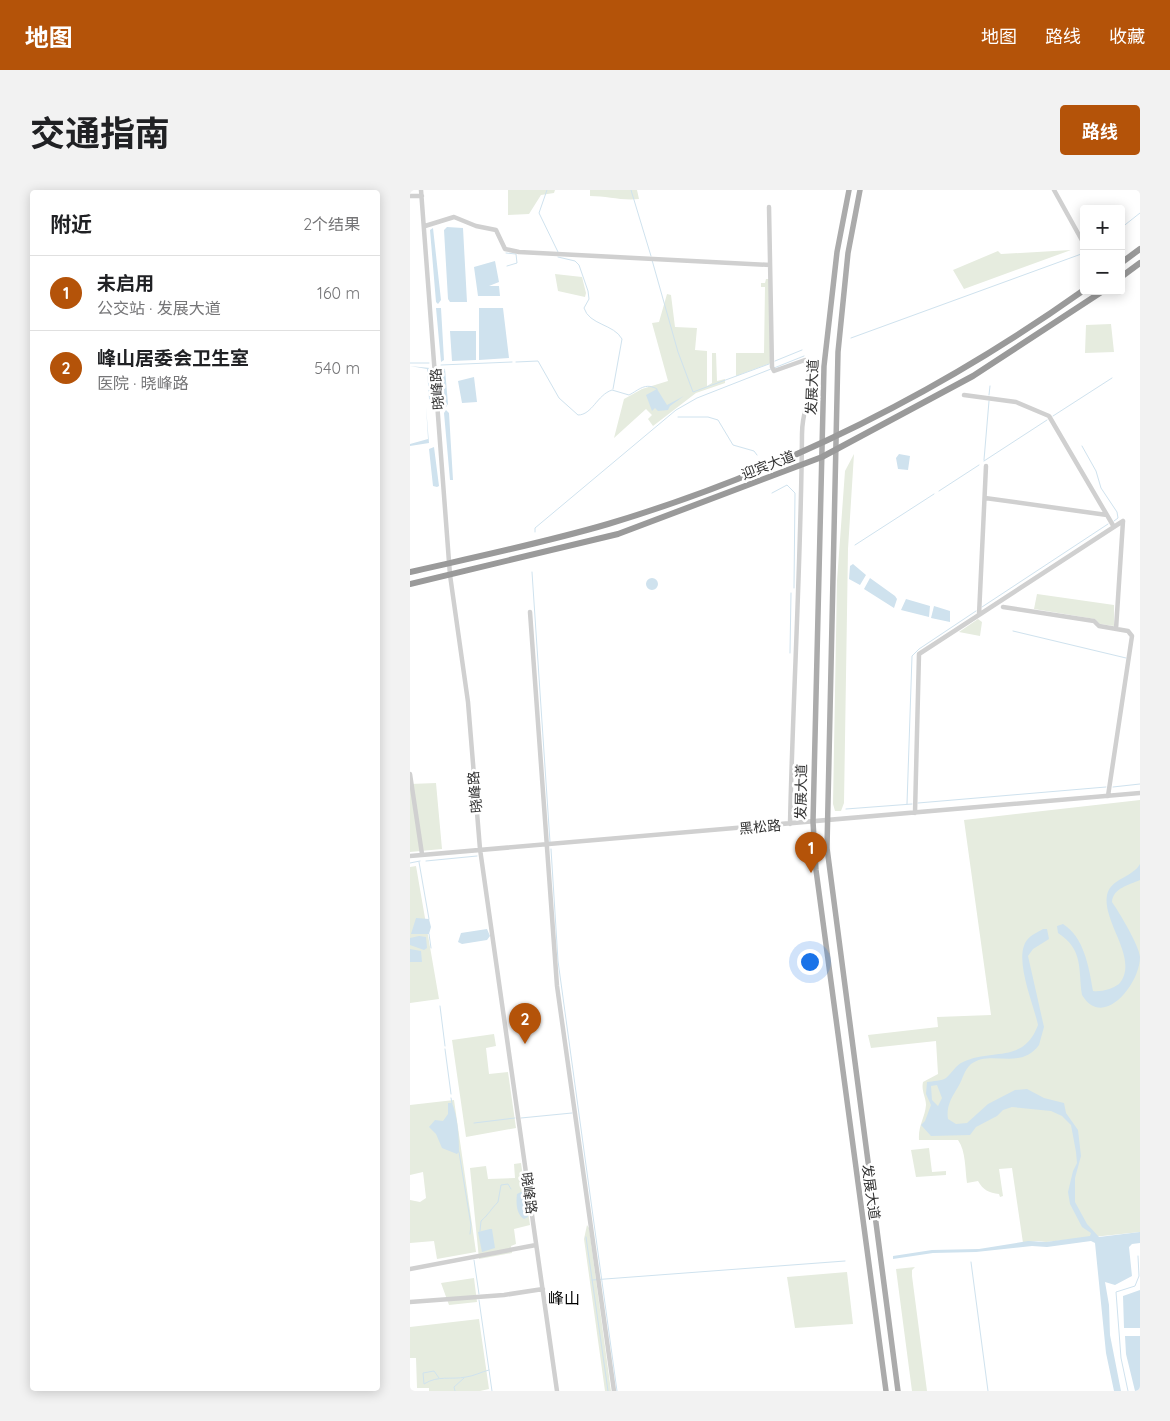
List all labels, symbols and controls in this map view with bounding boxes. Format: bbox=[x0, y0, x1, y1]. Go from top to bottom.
text: 地图 bbox=[25, 22, 73, 52]
text: 地图 bbox=[981, 25, 1017, 48]
text: 路线 bbox=[1045, 25, 1081, 48]
text: 收藏 bbox=[1109, 25, 1145, 48]
button: 路线 bbox=[1060, 105, 1140, 155]
text: 交通指南 bbox=[30, 111, 170, 155]
map controls bbox=[1080, 205, 1125, 295]
button: + bbox=[1080, 205, 1125, 250]
text: 附近 bbox=[50, 211, 92, 237]
text: 2个结果 bbox=[303, 214, 360, 234]
button: − bbox=[1080, 250, 1125, 295]
text: 未启用 bbox=[97, 271, 154, 295]
text: 1 bbox=[63, 283, 69, 303]
text: 160 m bbox=[317, 283, 360, 303]
text: 公交站 · 发展大道 bbox=[97, 298, 221, 318]
text: 峰山居委会卫生室 bbox=[97, 346, 249, 370]
text: 2 bbox=[61, 358, 71, 378]
text: 540 m bbox=[314, 358, 360, 378]
street label: 发展大道 bbox=[802, 359, 822, 415]
street label: 晓峰路 bbox=[427, 367, 447, 411]
text: 医院 · 晓峰路 bbox=[97, 373, 189, 393]
street label: 迎宾大道 bbox=[739, 447, 797, 483]
street label: 发展大道 bbox=[792, 764, 810, 820]
street label: 晓峰路 bbox=[464, 770, 486, 814]
street label: 黑松路 bbox=[738, 816, 782, 838]
pin: 1 bbox=[795, 832, 827, 873]
your location bbox=[797, 949, 823, 975]
pin: 2 bbox=[509, 1003, 541, 1044]
street label: 发展大道 bbox=[858, 1163, 884, 1221]
street label: 晓峰路 bbox=[517, 1171, 541, 1215]
district label: 峰山 bbox=[548, 1288, 580, 1308]

